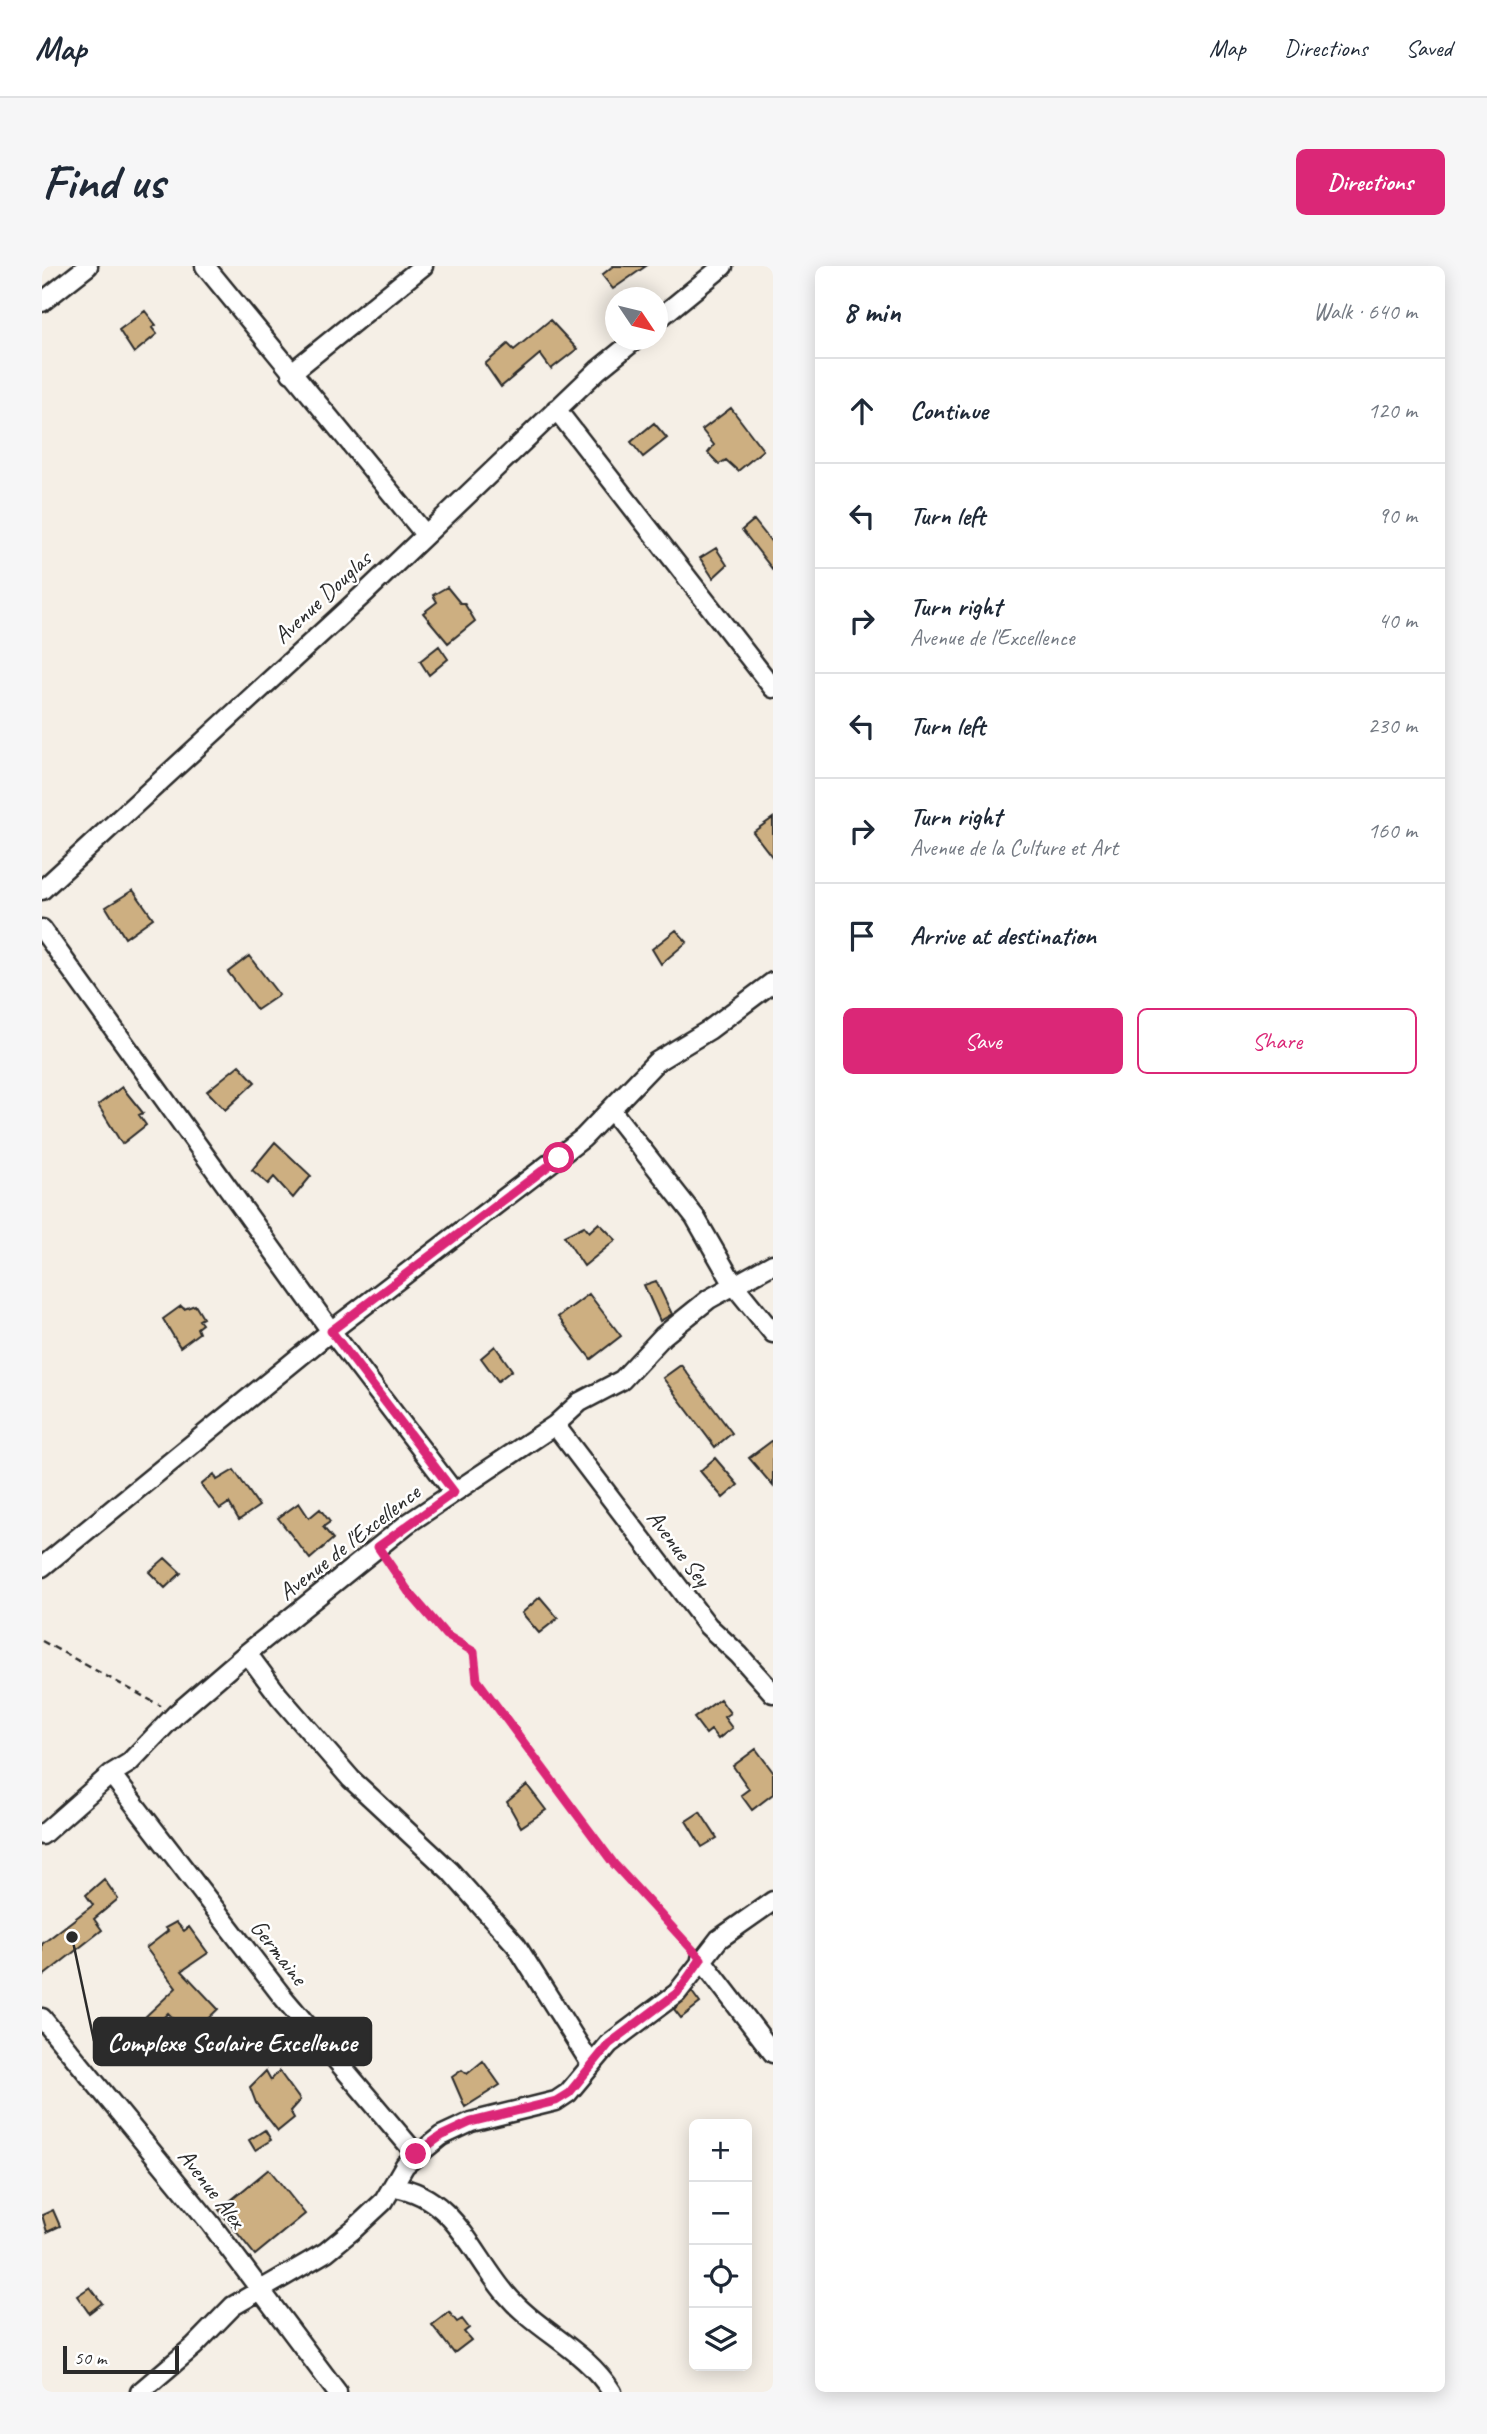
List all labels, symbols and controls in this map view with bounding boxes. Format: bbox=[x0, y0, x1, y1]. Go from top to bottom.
text: Map bbox=[35, 27, 86, 69]
text: Map bbox=[1209, 33, 1246, 63]
text: Directions bbox=[1284, 33, 1367, 63]
text: Saved bbox=[1405, 33, 1452, 63]
button: Directions bbox=[1296, 149, 1445, 215]
text: Find us bbox=[42, 151, 164, 213]
north arrow bbox=[605, 287, 668, 350]
text: 8 min bbox=[843, 293, 900, 331]
text: Walk · 640 m bbox=[1313, 297, 1417, 326]
icon: ahead bbox=[843, 392, 881, 430]
text: Continue bbox=[910, 394, 988, 427]
text: 120 m bbox=[1368, 396, 1417, 425]
icon: left bbox=[843, 497, 881, 535]
text: Turn left bbox=[910, 499, 985, 532]
text: 90 m bbox=[1378, 501, 1417, 530]
street label: Avenue Douglas bbox=[267, 543, 379, 650]
text: Turn right bbox=[910, 590, 1001, 623]
icon: right bbox=[843, 602, 881, 640]
text: 40 m bbox=[1378, 606, 1417, 635]
text: Avenue de l'Excellence bbox=[910, 623, 1075, 652]
icon: left bbox=[843, 707, 881, 745]
text: Turn left bbox=[910, 709, 985, 742]
text: 230 m bbox=[1368, 711, 1417, 740]
text: Turn right bbox=[910, 800, 1001, 833]
icon: right bbox=[843, 812, 881, 850]
text: 160 m bbox=[1368, 816, 1417, 845]
text: Avenue de la Culture et Art bbox=[910, 833, 1118, 862]
icon: arrive bbox=[843, 917, 881, 955]
text: Arrive at destination bbox=[910, 919, 1096, 952]
button: Save bbox=[843, 1008, 1123, 1074]
button: Share bbox=[1137, 1008, 1417, 1074]
route start bbox=[543, 1142, 574, 1173]
street label: Avenue de l'Excellence bbox=[272, 1476, 428, 1607]
street label: Avenue Sey bbox=[640, 1504, 719, 1594]
street label: Germaine bbox=[244, 1913, 315, 1993]
callout: Complexe Scolaire Excellence bbox=[94, 2018, 371, 2065]
text: Complexe Scolaire Excellence bbox=[107, 2026, 359, 2059]
map controls bbox=[689, 2119, 752, 2371]
button: + bbox=[689, 2119, 752, 2182]
route end bbox=[400, 2138, 431, 2169]
street label: Avenue Alex bbox=[172, 2142, 254, 2235]
button: − bbox=[689, 2182, 752, 2245]
button: locate bbox=[689, 2245, 752, 2308]
button: layers bbox=[689, 2308, 752, 2371]
scale bar bbox=[63, 2343, 178, 2375]
text: 50 m bbox=[74, 2346, 106, 2370]

